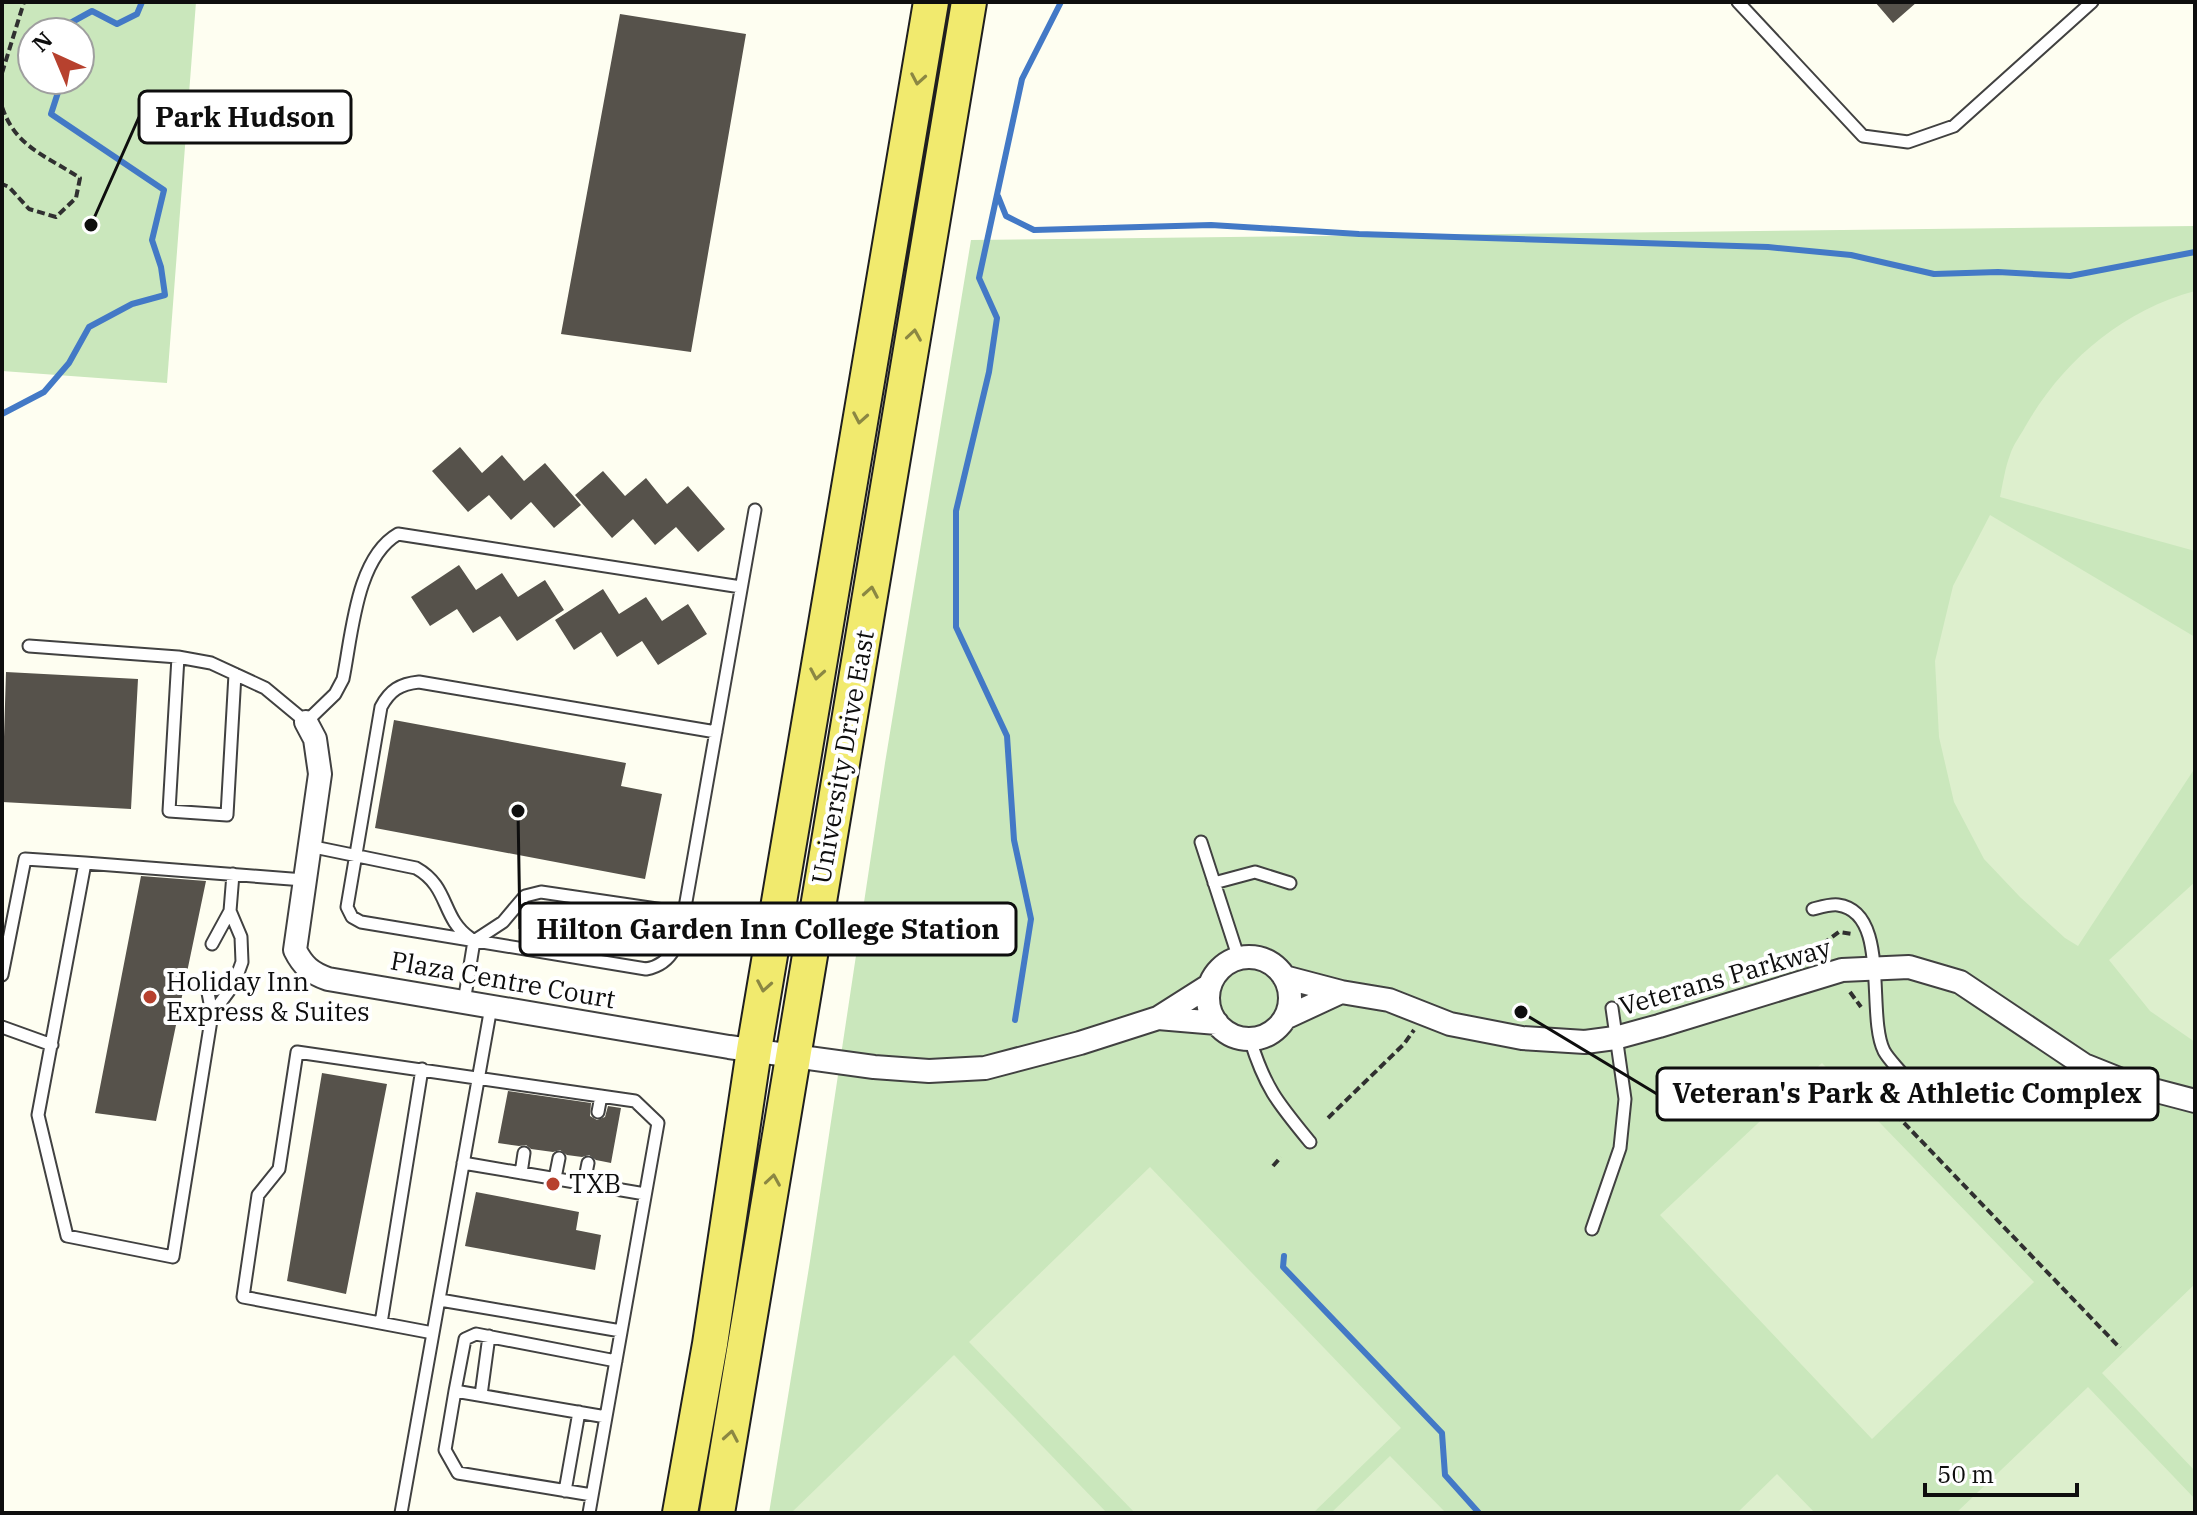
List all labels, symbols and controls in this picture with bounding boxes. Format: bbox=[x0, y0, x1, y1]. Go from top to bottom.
north arrow bbox=[16, 16, 96, 96]
text: N bbox=[25, 25, 58, 58]
one-way arrow bbox=[910, 72, 927, 86]
callout: Park Hudson bbox=[139, 91, 351, 143]
text: Park Hudson bbox=[155, 98, 335, 135]
one-way arrow bbox=[905, 328, 922, 342]
one-way arrow bbox=[853, 411, 870, 425]
one-way arrow bbox=[862, 585, 879, 598]
street label: University Drive East bbox=[803, 627, 881, 886]
one-way arrow bbox=[809, 668, 826, 681]
callout: Hilton Garden Inn College Station bbox=[520, 903, 1016, 955]
text: Hilton Garden Inn College Station bbox=[536, 910, 1000, 947]
street label: Veterans Parkway bbox=[1615, 930, 1835, 1022]
street label: Plaza Centre Court bbox=[388, 942, 618, 1016]
place label: Holiday Inn Express & Suites bbox=[166, 964, 370, 1028]
one-way arrow bbox=[757, 979, 774, 993]
marker: Holiday Inn Express & Suites bbox=[141, 988, 159, 1006]
callout: Veteran's Park & Athletic Complex bbox=[1657, 1068, 2158, 1120]
text: Veteran's Park & Athletic Complex bbox=[1672, 1074, 2142, 1111]
place label: TXB bbox=[569, 1166, 621, 1200]
one-way arrow bbox=[764, 1173, 781, 1186]
marker: TXB bbox=[544, 1175, 562, 1193]
one-way arrow bbox=[722, 1429, 739, 1443]
scale bar bbox=[1925, 1447, 2077, 1497]
text: 50 m bbox=[1937, 1458, 1994, 1490]

